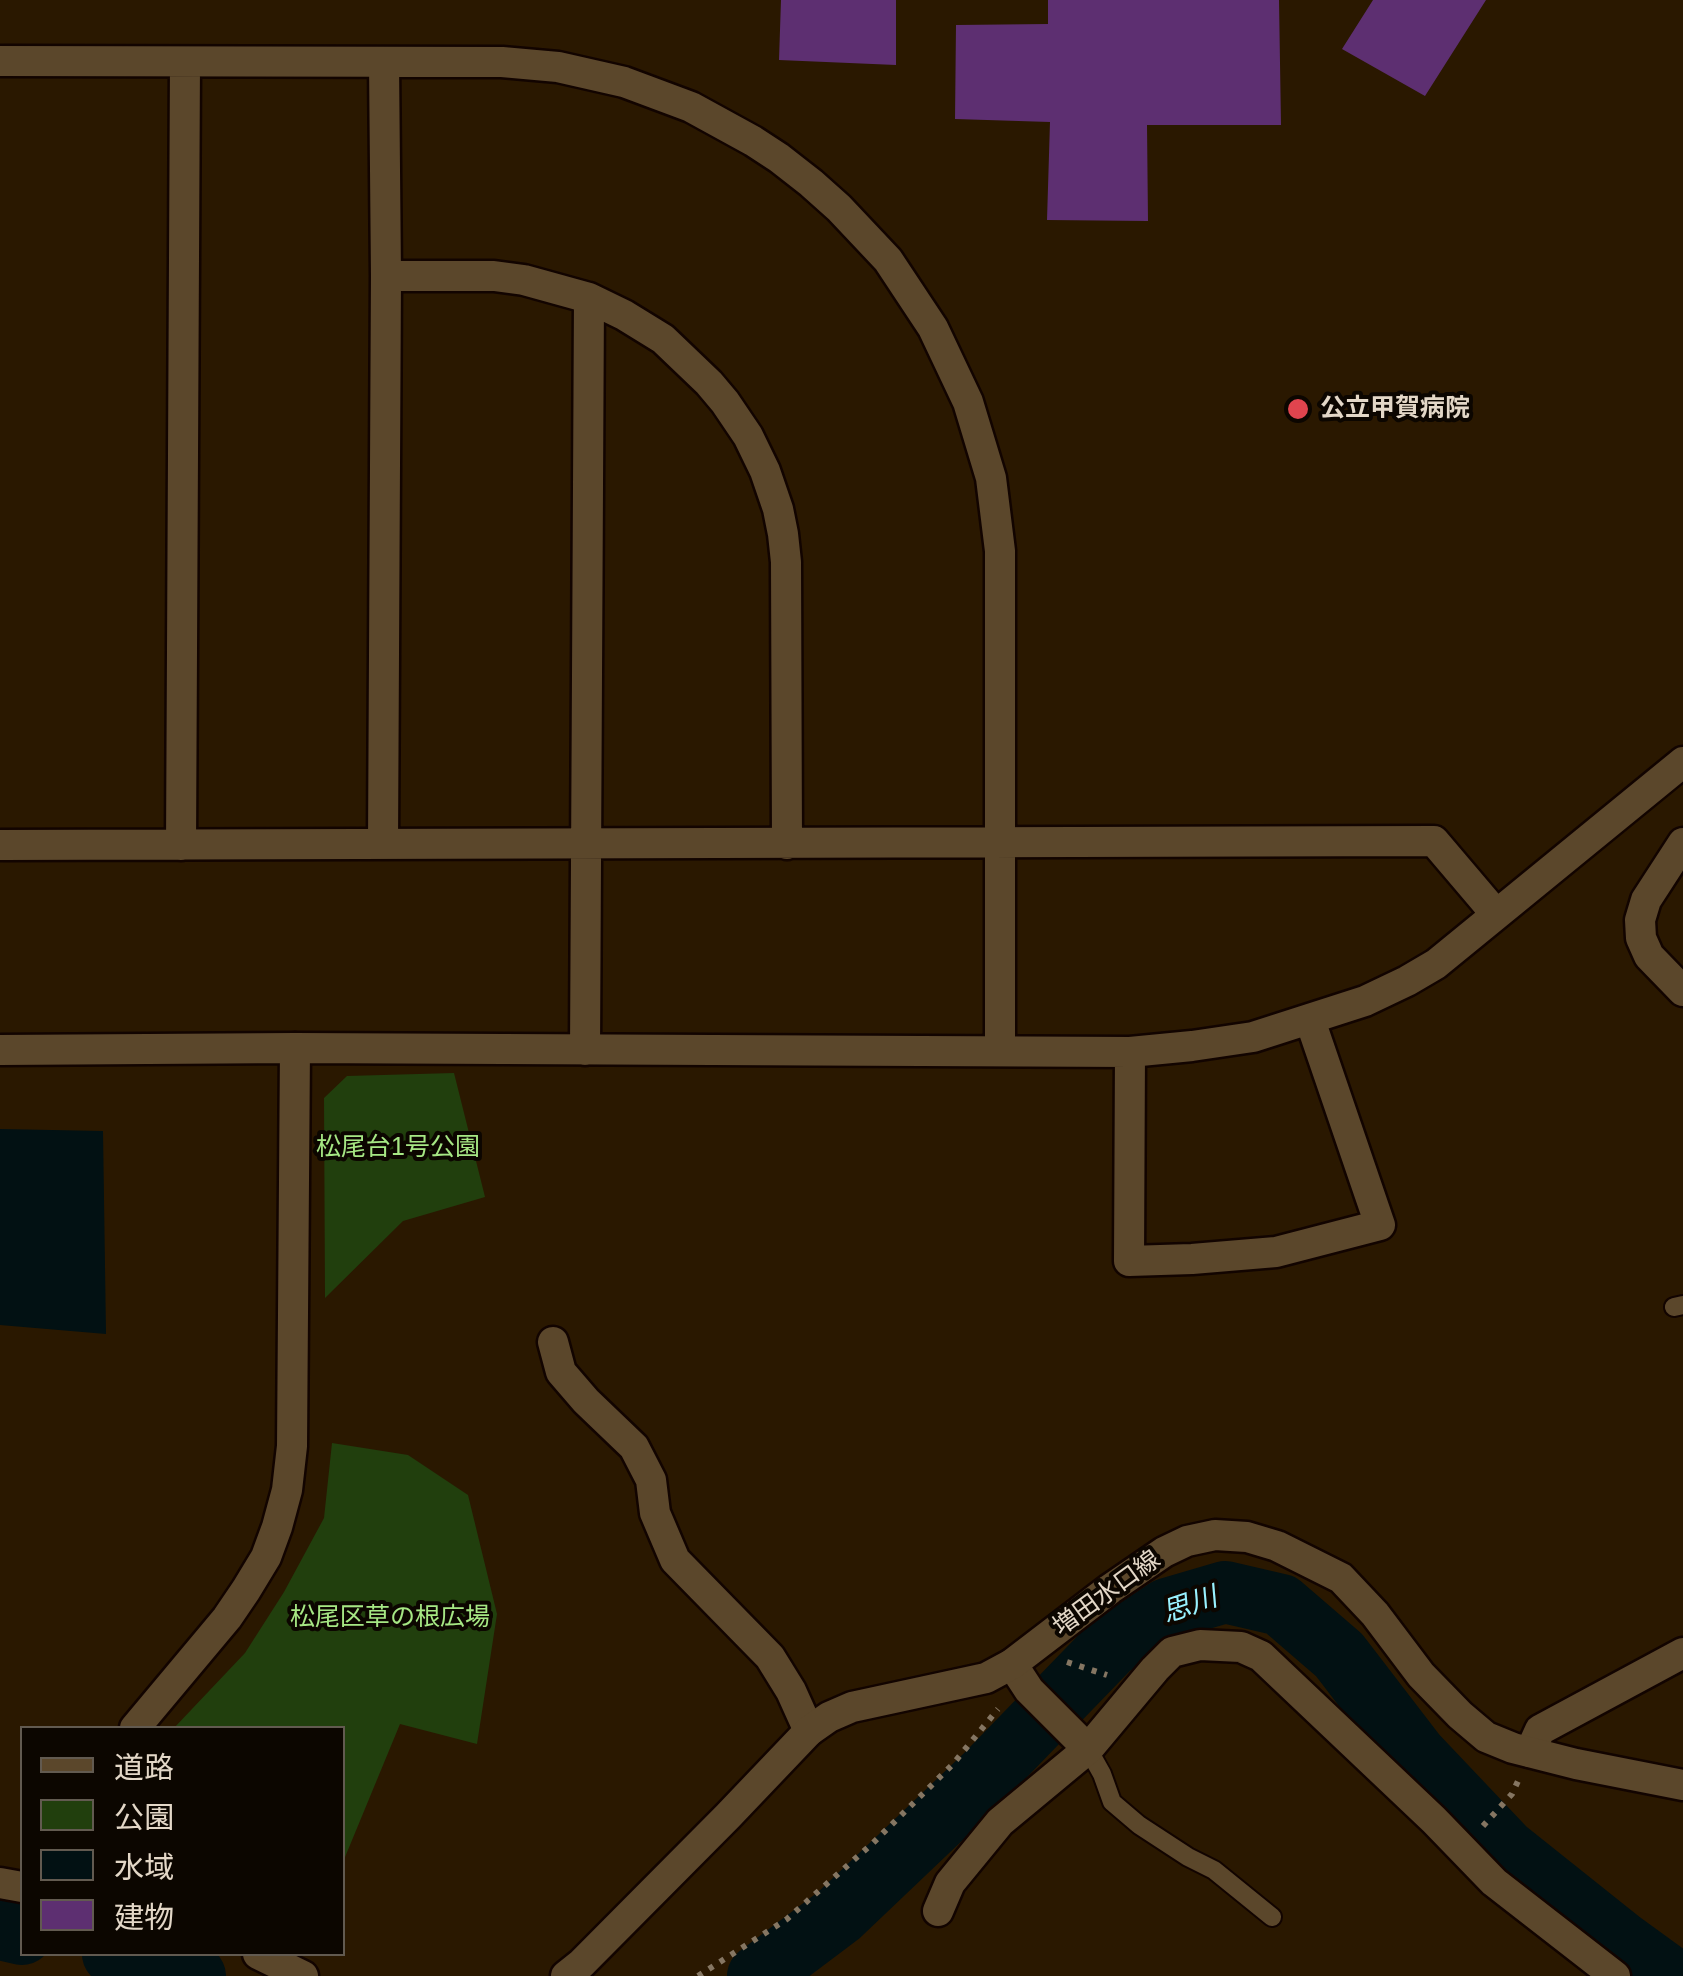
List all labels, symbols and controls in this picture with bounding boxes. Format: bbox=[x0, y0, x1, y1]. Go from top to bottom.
place label: 公立甲賀病院 bbox=[1320, 394, 1470, 424]
marker: 公立甲賀病院 bbox=[1285, 396, 1311, 422]
park label: 松尾台1号公園 bbox=[316, 1133, 480, 1163]
street label: 増田水口線 bbox=[1048, 1545, 1166, 1643]
water label: 思川 bbox=[1158, 1581, 1222, 1631]
park label: 松尾区草の根広場 bbox=[290, 1603, 490, 1633]
legend bbox=[20, 1726, 345, 1956]
text: 道路 bbox=[114, 1751, 174, 1784]
text: 公園 bbox=[114, 1801, 174, 1834]
text: 水域 bbox=[114, 1851, 174, 1884]
text: 建物 bbox=[114, 1901, 174, 1934]

